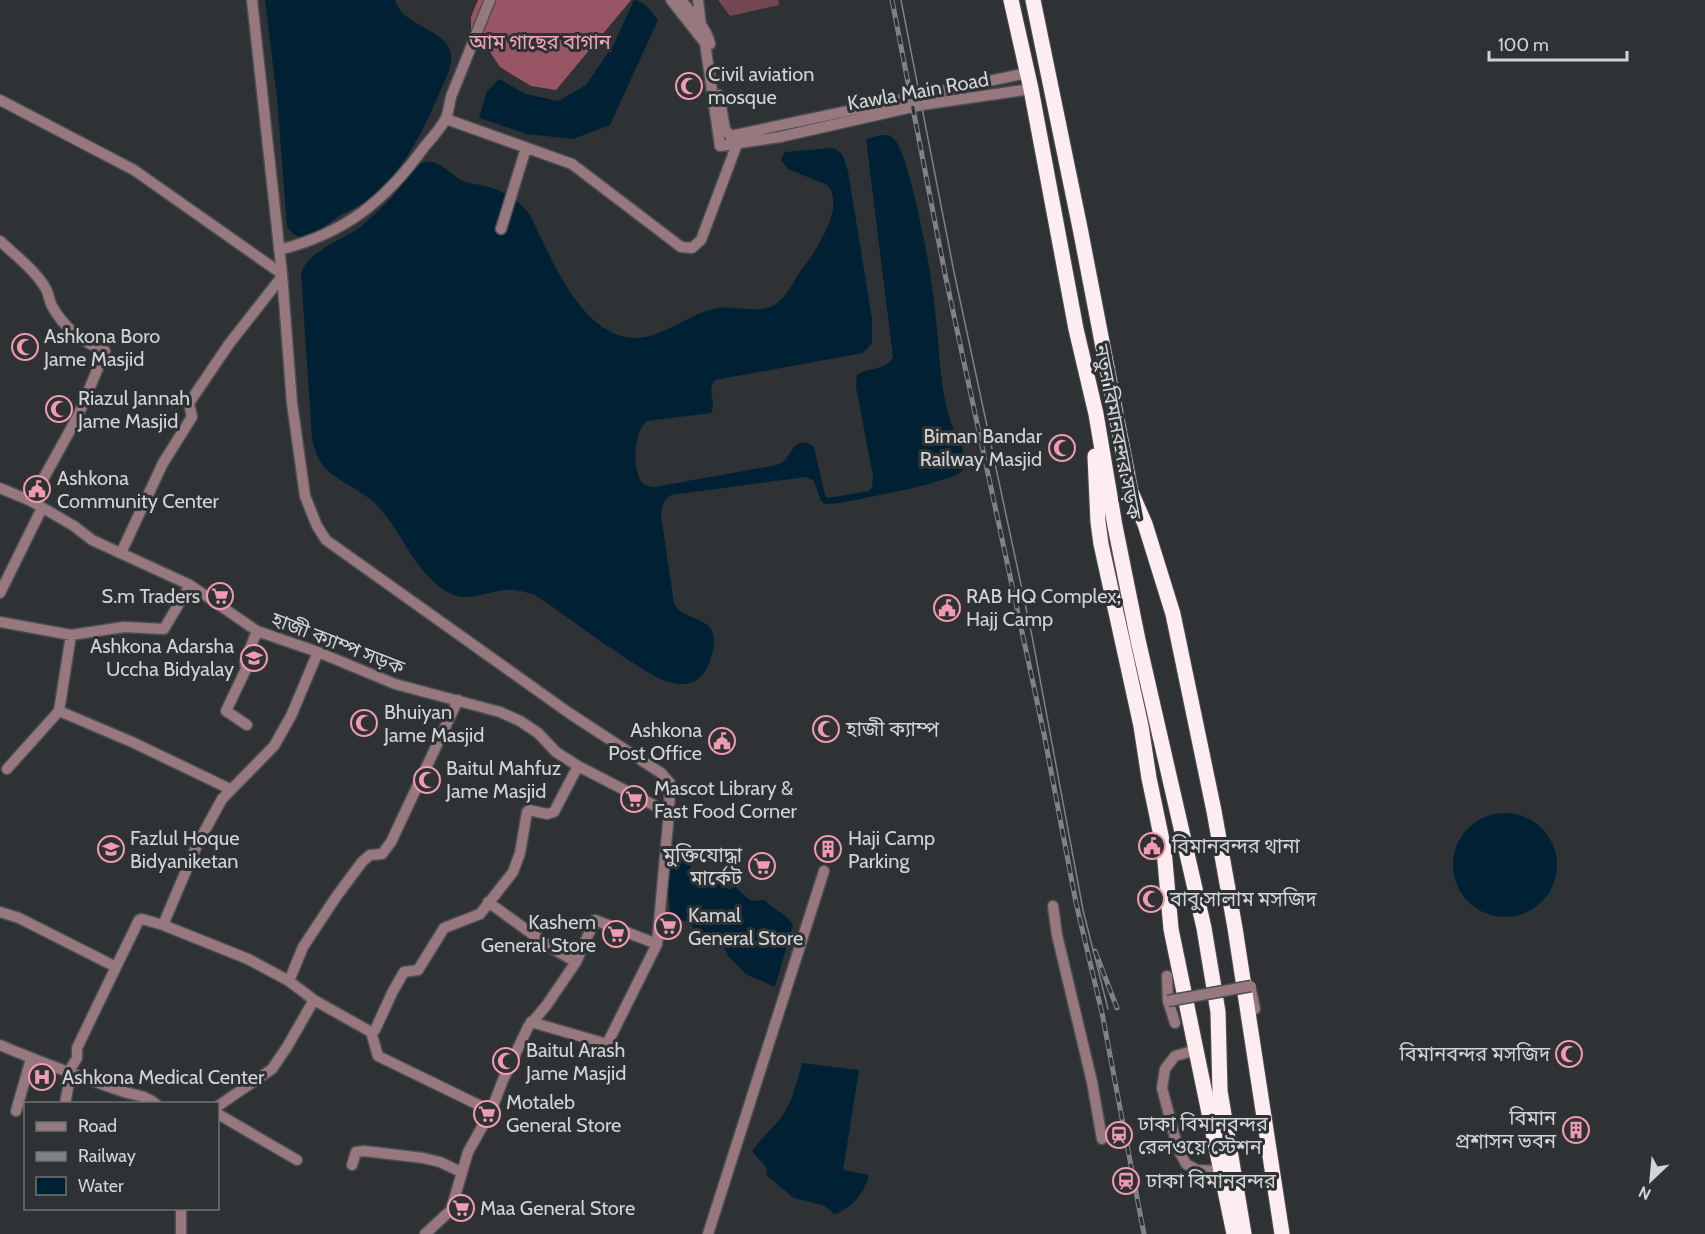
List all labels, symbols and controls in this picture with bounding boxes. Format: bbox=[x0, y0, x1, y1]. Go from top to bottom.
scale bar bbox=[1489, 24, 1627, 62]
park label: আম গাছের বাগান bbox=[468, 30, 612, 54]
text: 100 m bbox=[1498, 34, 1549, 56]
place label: Civil aviation mosque bbox=[708, 62, 814, 109]
street label: Kawla Main Road bbox=[846, 67, 990, 115]
mosque icon: Civil aviation mosque bbox=[674, 71, 704, 101]
place label: Ashkona Boro Jame Masjid bbox=[43, 324, 160, 371]
mosque icon: Ashkona Boro Jame Masjid bbox=[10, 332, 40, 362]
street label: নতুন বিমানবন্দর সড়ক bbox=[1088, 341, 1147, 523]
place label: Riazul Jannah Jame Masjid bbox=[77, 386, 190, 433]
mosque icon: Riazul Jannah Jame Masjid bbox=[44, 394, 74, 424]
place label: Biman Bandar Railway Masjid bbox=[920, 424, 1043, 471]
mosque icon: Biman Bandar Railway Masjid bbox=[1047, 433, 1077, 463]
place label: Ashkona Community Center bbox=[57, 466, 220, 513]
public building icon: Ashkona Community Center bbox=[22, 474, 52, 504]
supermarket icon: S.m Traders bbox=[205, 581, 235, 611]
place label: S.m Traders bbox=[102, 584, 200, 608]
place label: RAB HQ Complex, Hajj Camp bbox=[966, 584, 1121, 631]
public building icon: RAB HQ Complex, Hajj Camp bbox=[932, 593, 962, 623]
street label: হাজী ক্যাম্প সড়ক bbox=[267, 606, 409, 680]
place label: Ashkona Adarsha Uccha Bidyalay bbox=[90, 634, 234, 681]
school or university icon: Ashkona Adarsha Uccha Bidyalay bbox=[239, 643, 269, 673]
place label: Bhuiyan Jame Masjid bbox=[383, 700, 484, 747]
mosque icon: Bhuiyan Jame Masjid bbox=[349, 708, 379, 738]
mosque icon: হাজী ক্যাম্প bbox=[811, 714, 841, 744]
place label: হাজী ক্যাম্প bbox=[845, 717, 940, 741]
place label: Ashkona Post Office bbox=[608, 718, 702, 765]
public building icon: Ashkona Post Office bbox=[707, 726, 737, 756]
place label: Baitul Mahfuz Jame Masjid bbox=[445, 756, 561, 803]
mosque icon: Baitul Mahfuz Jame Masjid bbox=[412, 765, 442, 795]
place label: Mascot Library & Fast Food Corner bbox=[654, 776, 797, 823]
supermarket icon: Mascot Library & Fast Food Corner bbox=[619, 784, 649, 814]
place label: Fazlul Hoque Bidyaniketan bbox=[130, 826, 239, 873]
place label: Haji Camp Parking bbox=[848, 826, 935, 873]
public building icon: বিমানবন্দর থানা bbox=[1137, 831, 1167, 861]
school or university icon: Fazlul Hoque Bidyaniketan bbox=[96, 834, 126, 864]
building icon: Haji Camp Parking bbox=[813, 834, 843, 864]
place label: বিমানবন্দর থানা bbox=[1171, 834, 1300, 858]
place label: মুক্তিযোদ্ধা মার্কেট bbox=[662, 843, 743, 890]
supermarket icon: মুক্তিযোদ্ধা মার্কেট bbox=[747, 851, 777, 881]
mosque icon: বাবু সালাম মসজিদ bbox=[1136, 884, 1166, 914]
place label: বাবু সালাম মসজিদ bbox=[1169, 887, 1317, 911]
place label: Kamal General Store bbox=[688, 903, 803, 950]
place label: Kashem General Store bbox=[481, 910, 596, 957]
supermarket icon: Kamal General Store bbox=[653, 911, 683, 941]
supermarket icon: Kashem General Store bbox=[601, 919, 631, 949]
place label: Baitul Arash Jame Masjid bbox=[525, 1038, 626, 1085]
mosque icon: বিমানবন্দর মসজিদ bbox=[1554, 1039, 1584, 1069]
place label: বিমানবন্দর মসজিদ bbox=[1398, 1042, 1551, 1066]
mosque icon: Baitul Arash Jame Masjid bbox=[491, 1046, 521, 1076]
hospital icon: Ashkona Medical Center bbox=[27, 1062, 57, 1092]
place label: Ashkona Medical Center bbox=[62, 1065, 265, 1089]
place label: Motaleb General Store bbox=[506, 1090, 621, 1137]
supermarket icon: Motaleb General Store bbox=[472, 1099, 502, 1129]
legend bbox=[24, 1102, 219, 1210]
place label: বিমান প্রশাসন ভবন bbox=[1455, 1106, 1557, 1153]
place label: ঢাকা বিমানবন্দর রেলওয়ে স্টেশন bbox=[1137, 1112, 1269, 1159]
text: Road bbox=[78, 1115, 117, 1137]
building icon: বিমান প্রশাসন ভবন bbox=[1561, 1115, 1591, 1145]
station icon: ঢাকা বিমানবন্দর রেলওয়ে স্টেশন bbox=[1104, 1120, 1134, 1150]
text: Railway bbox=[78, 1145, 136, 1167]
north arrow bbox=[1621, 1150, 1681, 1210]
station icon: ঢাকা বিমানবন্দর bbox=[1111, 1166, 1141, 1196]
place label: ঢাকা বিমানবন্দর bbox=[1145, 1169, 1277, 1193]
text: Water bbox=[78, 1175, 124, 1197]
text: N bbox=[1635, 1182, 1654, 1204]
supermarket icon: Maa General Store bbox=[446, 1193, 476, 1223]
place label: Maa General Store bbox=[480, 1196, 635, 1220]

